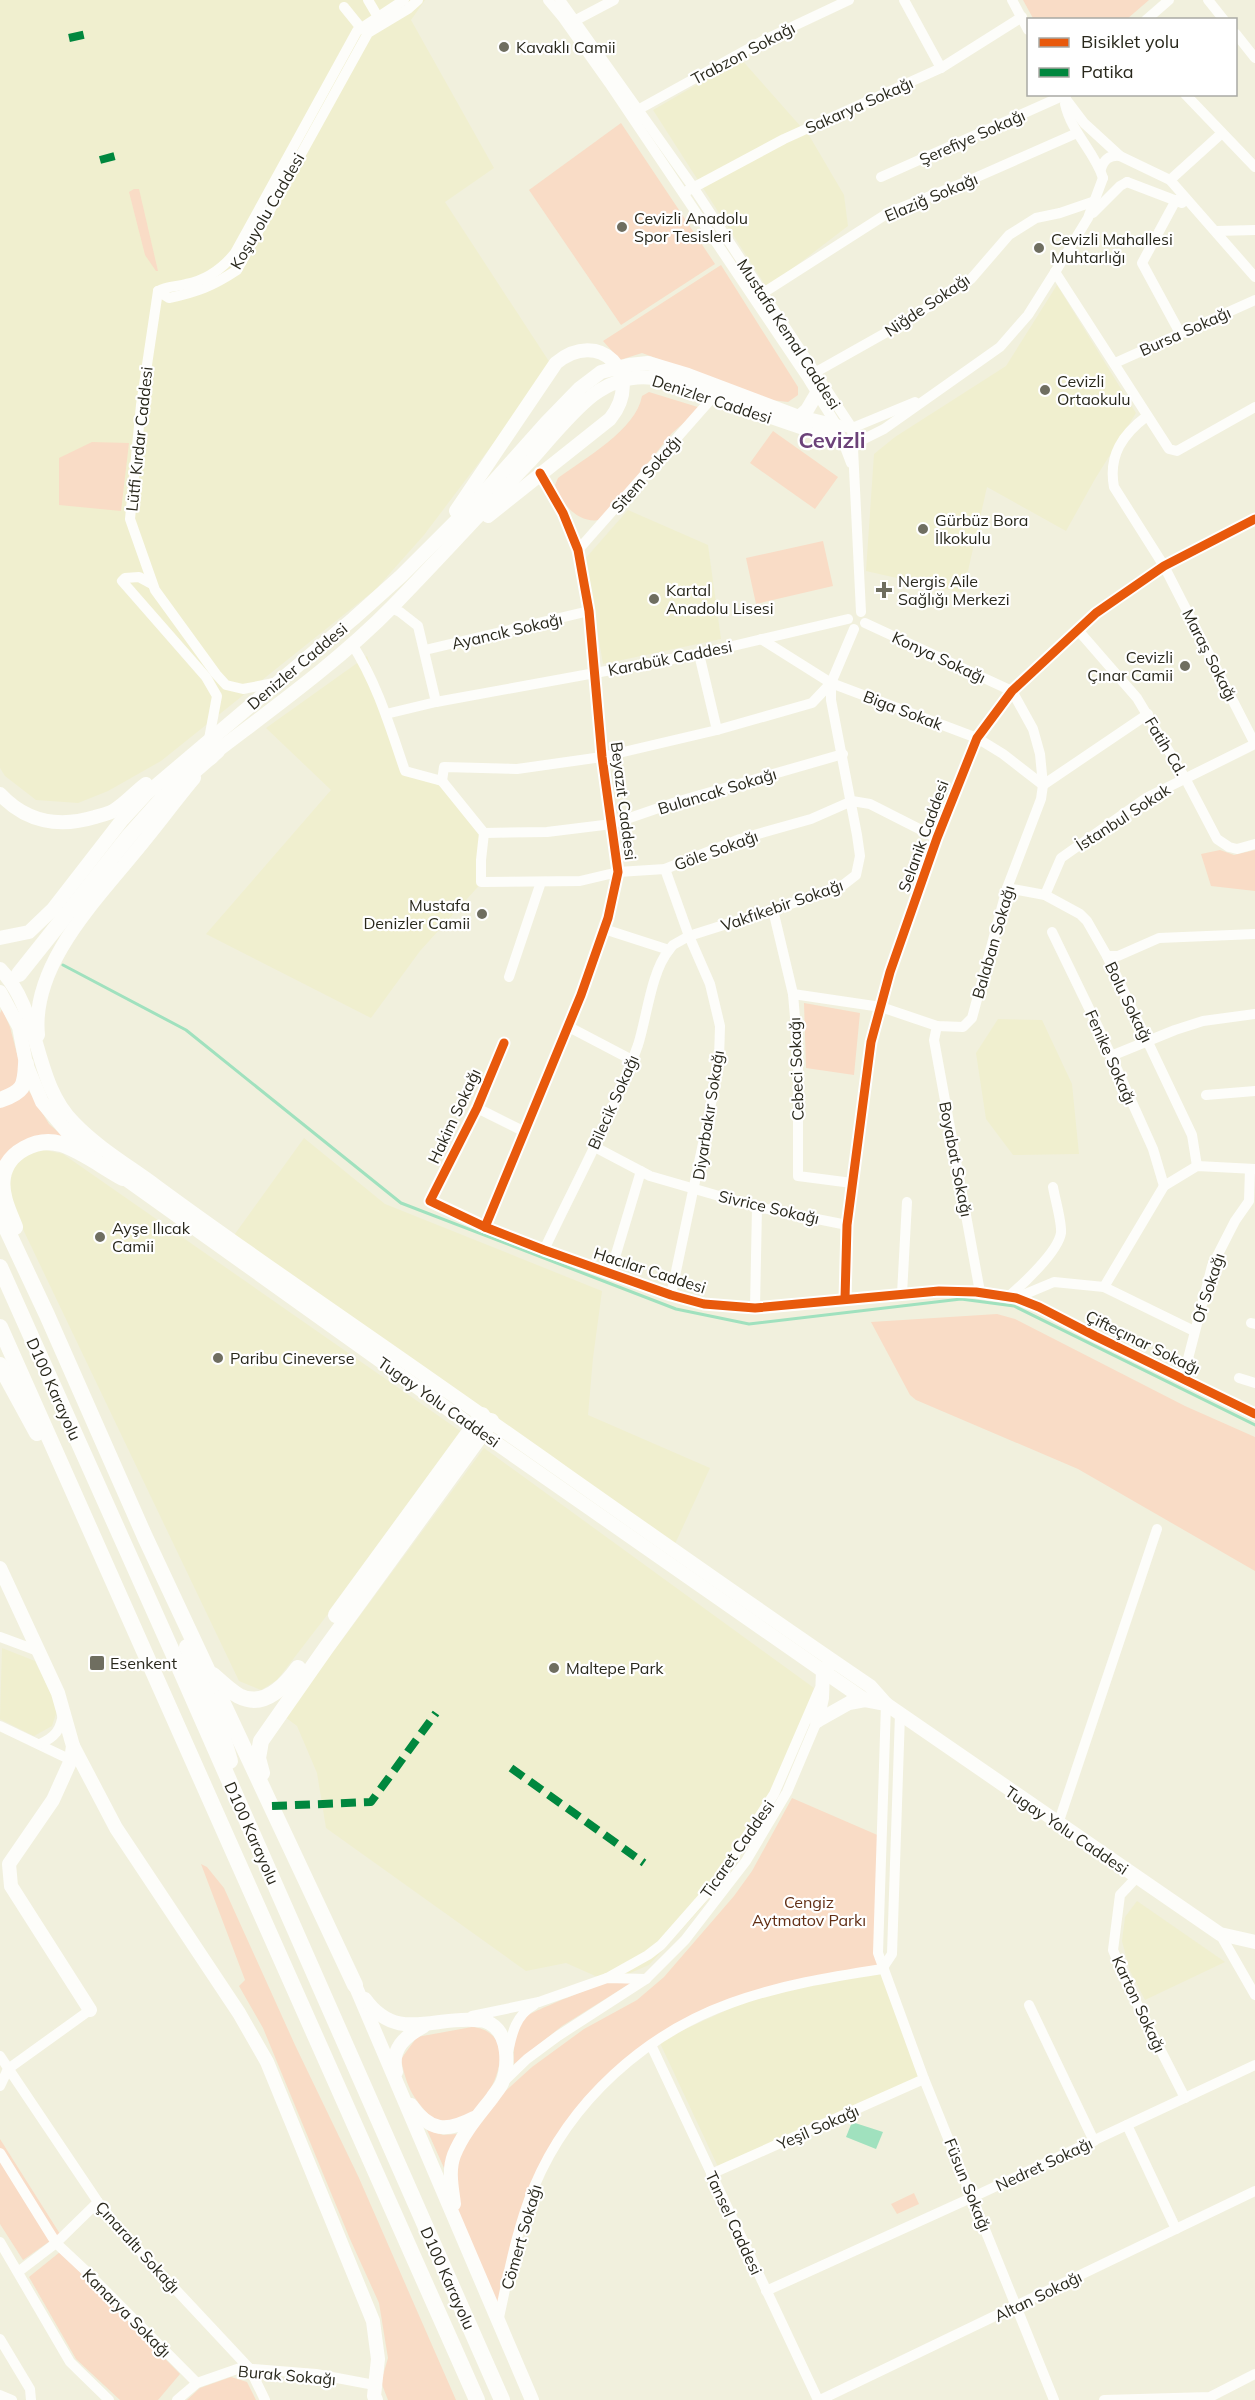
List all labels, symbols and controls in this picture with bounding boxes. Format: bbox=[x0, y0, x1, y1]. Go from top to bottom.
street label: Trabzon Sokağı bbox=[688, 17, 798, 89]
legend bbox=[1027, 18, 1237, 96]
text: Bisiklet yolu bbox=[1081, 30, 1179, 53]
place label: Kavaklı Camii bbox=[516, 37, 616, 57]
marker: Kavaklı Camii bbox=[497, 40, 511, 54]
text: Patika bbox=[1081, 60, 1134, 83]
street label: Sakarya Sokağı bbox=[802, 72, 916, 138]
street label: Şerefiye Sokağı bbox=[916, 105, 1028, 169]
street label: Koşuyolu Caddesi bbox=[226, 149, 308, 273]
street label: Elaziğ Sokağı bbox=[881, 168, 981, 226]
place label: Cevizli Anadolu Spor Tesisleri bbox=[634, 208, 748, 246]
marker: Cevizli Anadolu Spor Tesisleri bbox=[615, 220, 629, 234]
place label: Cevizli Mahallesi Muhtarlığı bbox=[1051, 229, 1173, 267]
marker: Cevizli Mahallesi Muhtarlığı bbox=[1032, 241, 1046, 255]
street label: Mustafa Kemal Caddesi bbox=[733, 255, 845, 413]
street label: Niğde Sokağı bbox=[881, 269, 973, 341]
street label: Bursa Sokağı bbox=[1136, 302, 1234, 360]
street label: Lütfi Kırdar Caddesi bbox=[121, 366, 157, 512]
street label: Denizler Caddesi bbox=[650, 370, 774, 428]
place label: Cevizli Ortaokulu bbox=[1057, 371, 1130, 409]
marker: Cevizli Ortaokulu bbox=[1038, 383, 1052, 397]
district label: Cevizli bbox=[799, 426, 865, 454]
street label: Sitem Sokağı bbox=[607, 431, 685, 517]
place label: Gürbüz Bora İlkokulu bbox=[935, 510, 1028, 548]
marker: Gürbüz Bora İlkokulu bbox=[916, 522, 930, 536]
place label: Nergis Aile Sağlığı Merkezi bbox=[898, 571, 1010, 609]
place label: Kartal Anadolu Lisesi bbox=[666, 580, 774, 618]
marker: Nergis Aile Sağlığı Merkezi bbox=[875, 581, 893, 599]
marker: Kartal Anadolu Lisesi bbox=[647, 592, 661, 606]
street label: Maraş Sokağı bbox=[1178, 605, 1242, 705]
street label: Ayancık Sokağı bbox=[450, 609, 564, 653]
street label: Denizler Caddesi bbox=[243, 618, 351, 714]
street label: Konya Sokağı bbox=[889, 627, 989, 687]
street label: Karabük Caddesi bbox=[606, 636, 734, 680]
place label: Cevizli Çınar Camii bbox=[1087, 647, 1173, 685]
marker: Cevizli Çınar Camii bbox=[1178, 659, 1192, 673]
street label: Biga Sokak bbox=[861, 686, 946, 735]
street label: Fatih Cd. bbox=[1141, 713, 1191, 779]
street label: Beyazıt Caddesi bbox=[607, 741, 641, 861]
street label: Bulancak Sokağı bbox=[655, 763, 779, 819]
street label: Selanik Caddesi bbox=[893, 777, 953, 895]
street label: İstanbul Sokak bbox=[1072, 779, 1175, 855]
street label: Göle Sokağı bbox=[671, 826, 761, 874]
street label: Vakfıkebir Sokağı bbox=[718, 875, 846, 935]
street label: Balaban Sokağı bbox=[967, 883, 1019, 1001]
place label: Mustafa Denizler Camii bbox=[363, 895, 470, 933]
marker: Mustafa Denizler Camii bbox=[475, 907, 489, 921]
street label: Bolu Sokağı bbox=[1101, 958, 1157, 1046]
street label: Fenike Sokağı bbox=[1081, 1006, 1141, 1108]
street label: Cebeci Sokağı bbox=[784, 1017, 808, 1121]
street label: Diyarbakır Sokağı bbox=[688, 1049, 728, 1181]
street label: Bilecik Sokağı bbox=[583, 1051, 643, 1153]
street label: Hakim Sokağı bbox=[423, 1065, 485, 1167]
street label: Boyabat Sokağı bbox=[935, 1100, 977, 1218]
street label: Sivrice Sokağı bbox=[717, 1186, 821, 1228]
place label: Ayşe Ilıcak Camii bbox=[112, 1218, 191, 1256]
marker: Ayşe Ilıcak Camii bbox=[93, 1230, 107, 1244]
street label: Hacılar Caddesi bbox=[591, 1242, 709, 1298]
street label: Of Sokağı bbox=[1187, 1251, 1229, 1325]
street label: Çifteçınar Sokağı bbox=[1082, 1306, 1204, 1378]
street label: D100 Karayolu bbox=[22, 1334, 86, 1444]
place label: Paribu Cineverse bbox=[230, 1348, 354, 1368]
marker: Paribu Cineverse bbox=[211, 1351, 225, 1365]
street label: Tugay Yolu Caddesi bbox=[374, 1352, 504, 1452]
place label: Esenkent bbox=[110, 1653, 177, 1673]
marker: Esenkent bbox=[88, 1654, 106, 1672]
place label: Maltepe Park bbox=[566, 1658, 664, 1678]
marker: Maltepe Park bbox=[547, 1661, 561, 1675]
street label: D100 Karayolu bbox=[220, 1778, 284, 1888]
street label: Tugay Yolu Caddesi bbox=[1002, 1781, 1132, 1879]
street label: Ticaret Caddesi bbox=[696, 1796, 778, 1902]
park label: Cengiz Aytmatov Parkı bbox=[752, 1892, 866, 1930]
street label: Karton Sokağı bbox=[1108, 1952, 1170, 2056]
street label: Yeşil Sokağı bbox=[773, 2100, 862, 2154]
street label: Nedret Sokağı bbox=[992, 2133, 1096, 2195]
street label: Füsun Sokağı bbox=[940, 2135, 996, 2235]
street label: Tansel Caddesi bbox=[701, 2168, 767, 2278]
street label: Cömert Sokağı bbox=[496, 2182, 546, 2292]
street label: Çınaraltı Sokağı bbox=[91, 2197, 185, 2297]
street label: D100 Karayolu bbox=[416, 2223, 480, 2333]
street label: Kanarya Sokağı bbox=[78, 2264, 176, 2362]
street label: Altan Sokağı bbox=[991, 2266, 1085, 2326]
street label: Burak Sokağı bbox=[237, 2361, 337, 2389]

